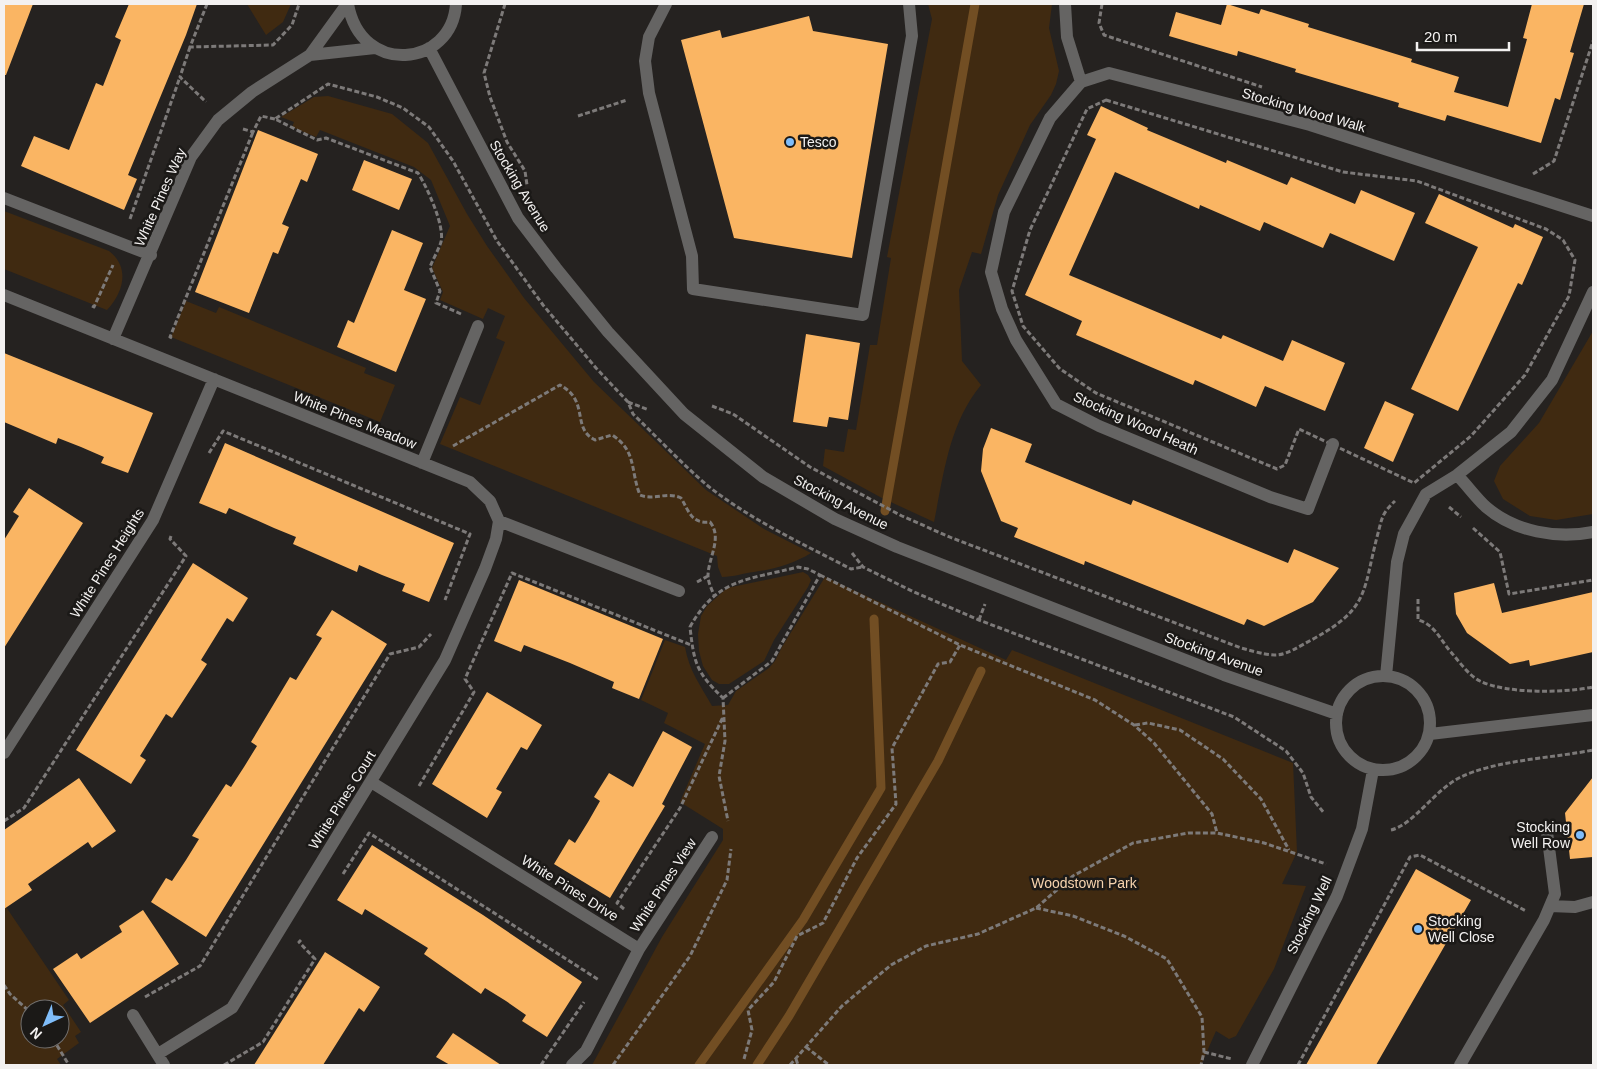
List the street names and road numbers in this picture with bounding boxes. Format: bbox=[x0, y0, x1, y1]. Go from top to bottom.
street label: Stocking Wood Walk bbox=[1240, 85, 1369, 136]
street label: Stocking Avenue bbox=[486, 137, 554, 235]
street label: White Pines Way bbox=[131, 145, 189, 249]
street label: White Pines Meadow bbox=[291, 388, 420, 452]
street label: Stocking Wood Heath bbox=[1071, 388, 1201, 458]
street label: Stocking Avenue bbox=[791, 471, 891, 533]
street label: White Pines Heights bbox=[67, 505, 147, 621]
street label: Stocking Avenue bbox=[1162, 629, 1266, 679]
street label: White Pines Court bbox=[305, 748, 379, 852]
street label: White Pines View bbox=[627, 834, 700, 935]
street label: White Pines Drive bbox=[519, 852, 622, 924]
street label: Stocking Well bbox=[1283, 873, 1335, 957]

